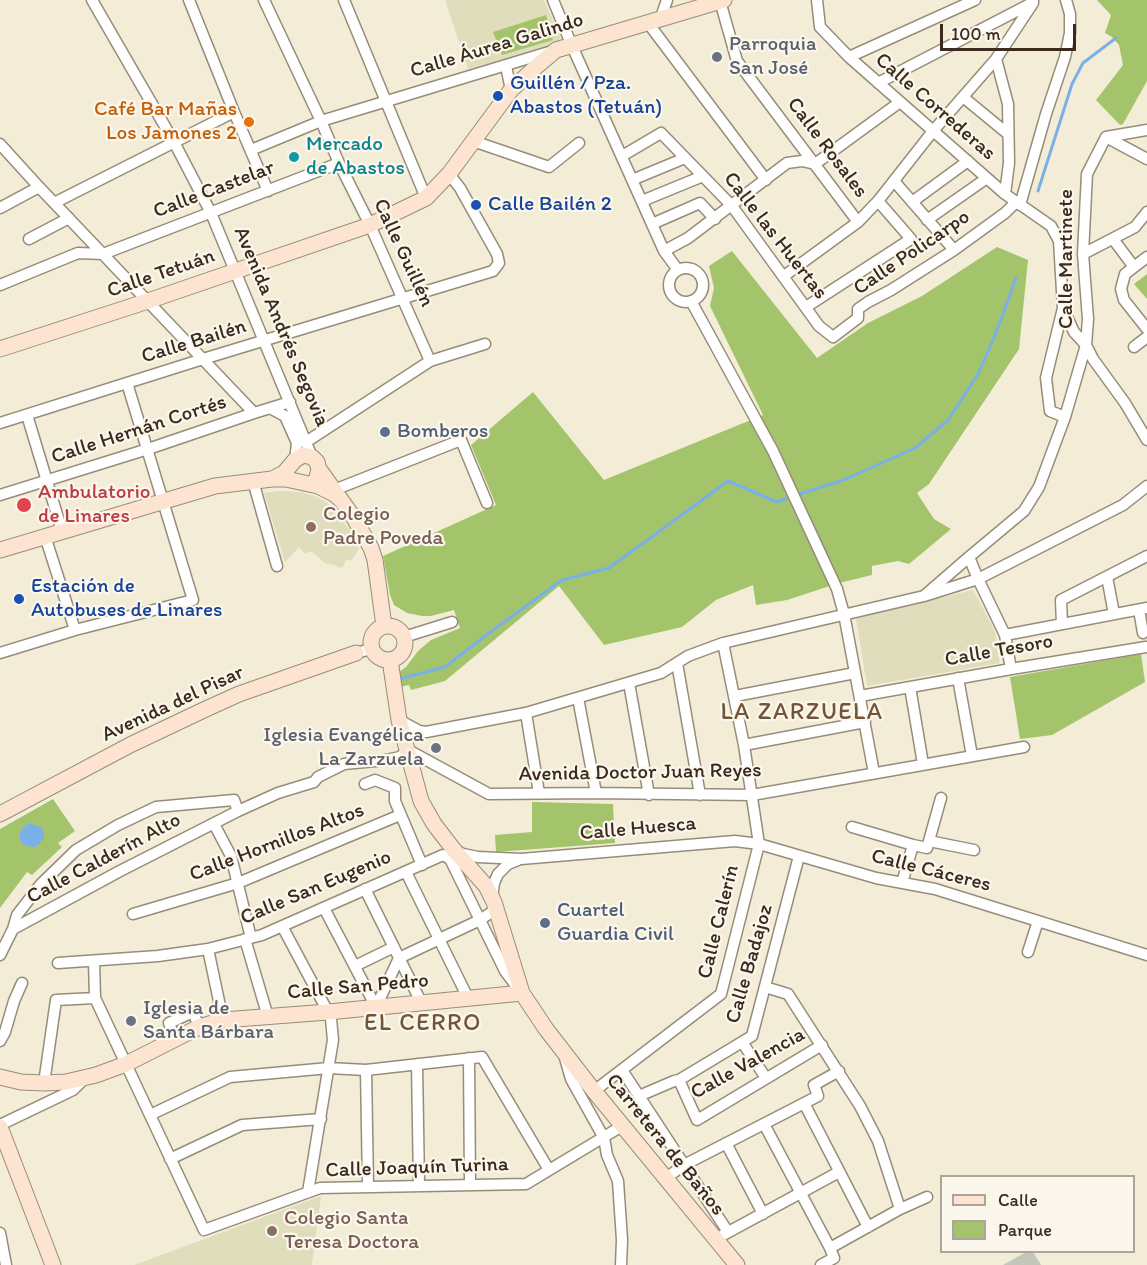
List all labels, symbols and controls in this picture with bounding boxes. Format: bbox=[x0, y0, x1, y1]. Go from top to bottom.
street label: Calle Áurea Galindo bbox=[407, 8, 587, 84]
scale bar bbox=[943, 12, 1080, 50]
text: 100 m bbox=[951, 23, 1001, 45]
place label: Parroquia San José bbox=[729, 32, 816, 82]
street label: Calle Correderas bbox=[869, 48, 1001, 166]
marker: Parroquia San José bbox=[710, 50, 724, 64]
place label: Guillén / Pza. Abastos (Tetuán) bbox=[510, 71, 662, 121]
marker: Guillén / Pza. Abastos (Tetuán) bbox=[491, 89, 505, 103]
street label: Calle Rosales bbox=[781, 93, 873, 203]
place label: Café Bar Mañas Los Jamones 2 bbox=[94, 97, 237, 147]
marker: Café Bar Mañas Los Jamones 2 bbox=[242, 115, 256, 129]
place label: Mercado de Abastos bbox=[306, 132, 405, 182]
marker: Mercado de Abastos bbox=[287, 150, 301, 164]
street label: Calle Castelar bbox=[150, 155, 278, 225]
street label: Calle las Huertas bbox=[717, 167, 833, 305]
street label: Calle Martinete bbox=[1054, 189, 1080, 329]
place label: Calle Bailén 2 bbox=[488, 192, 612, 218]
street label: Calle Guillén bbox=[367, 195, 439, 311]
marker: Calle Bailén 2 bbox=[469, 198, 483, 212]
street label: Calle Policarpo bbox=[849, 205, 975, 301]
street label: Avenida Andrés Segovia bbox=[227, 223, 335, 431]
street label: Calle Tetuán bbox=[104, 244, 218, 304]
street label: Calle Bailén bbox=[139, 314, 249, 370]
street label: Calle Hernán Cortés bbox=[48, 390, 230, 470]
place label: Bomberos bbox=[397, 419, 488, 445]
marker: Bomberos bbox=[378, 425, 392, 439]
place label: Ambulatorio de Linares bbox=[38, 480, 150, 530]
marker: Ambulatorio de Linares bbox=[15, 496, 33, 514]
place label: Colegio Padre Poveda bbox=[323, 502, 443, 552]
marker: Colegio Padre Poveda bbox=[304, 520, 318, 534]
place label: Estación de Autobuses de Linares bbox=[31, 574, 222, 624]
marker: Estación de Autobuses de Linares bbox=[12, 592, 26, 606]
street label: Calle Tesoro bbox=[943, 629, 1055, 673]
street label: Avenida del Pisar bbox=[98, 660, 248, 748]
district label: LA ZARZUELA bbox=[720, 699, 884, 727]
place label: Iglesia Evangélica La Zarzuela bbox=[263, 723, 424, 773]
marker: Iglesia Evangélica La Zarzuela bbox=[429, 741, 443, 755]
street label: Avenida Doctor Juan Reyes bbox=[518, 758, 762, 788]
street label: Calle Hornillos Altos bbox=[186, 798, 368, 888]
street label: Calle Calderín Alto bbox=[23, 808, 185, 910]
street label: Calle Huesca bbox=[579, 811, 697, 847]
street label: Calle Cáceres bbox=[868, 844, 994, 898]
street label: Calle San Eugenio bbox=[237, 845, 395, 931]
street label: Calle Calerín bbox=[693, 862, 745, 982]
place label: Cuartel Guardia Civil bbox=[557, 898, 674, 948]
street label: Calle Badajoz bbox=[721, 901, 779, 1027]
marker: Cuartel Guardia Civil bbox=[538, 916, 552, 930]
street label: Calle San Pedro bbox=[286, 968, 430, 1006]
place label: Iglesia de Santa Bárbara bbox=[143, 996, 274, 1046]
district label: EL CERRO bbox=[364, 1010, 482, 1038]
marker: Iglesia de Santa Bárbara bbox=[124, 1014, 138, 1028]
street label: Calle Valencia bbox=[686, 1022, 810, 1106]
street label: Carretera de Baños bbox=[600, 1069, 730, 1221]
street label: Calle Joaquín Turina bbox=[325, 1152, 509, 1184]
legend bbox=[940, 1175, 1135, 1253]
text: Calle bbox=[998, 1189, 1038, 1211]
place label: Colegio Santa Teresa Doctora bbox=[284, 1206, 419, 1256]
text: Parque bbox=[998, 1219, 1052, 1241]
marker: Colegio Santa Teresa Doctora bbox=[265, 1224, 279, 1238]

